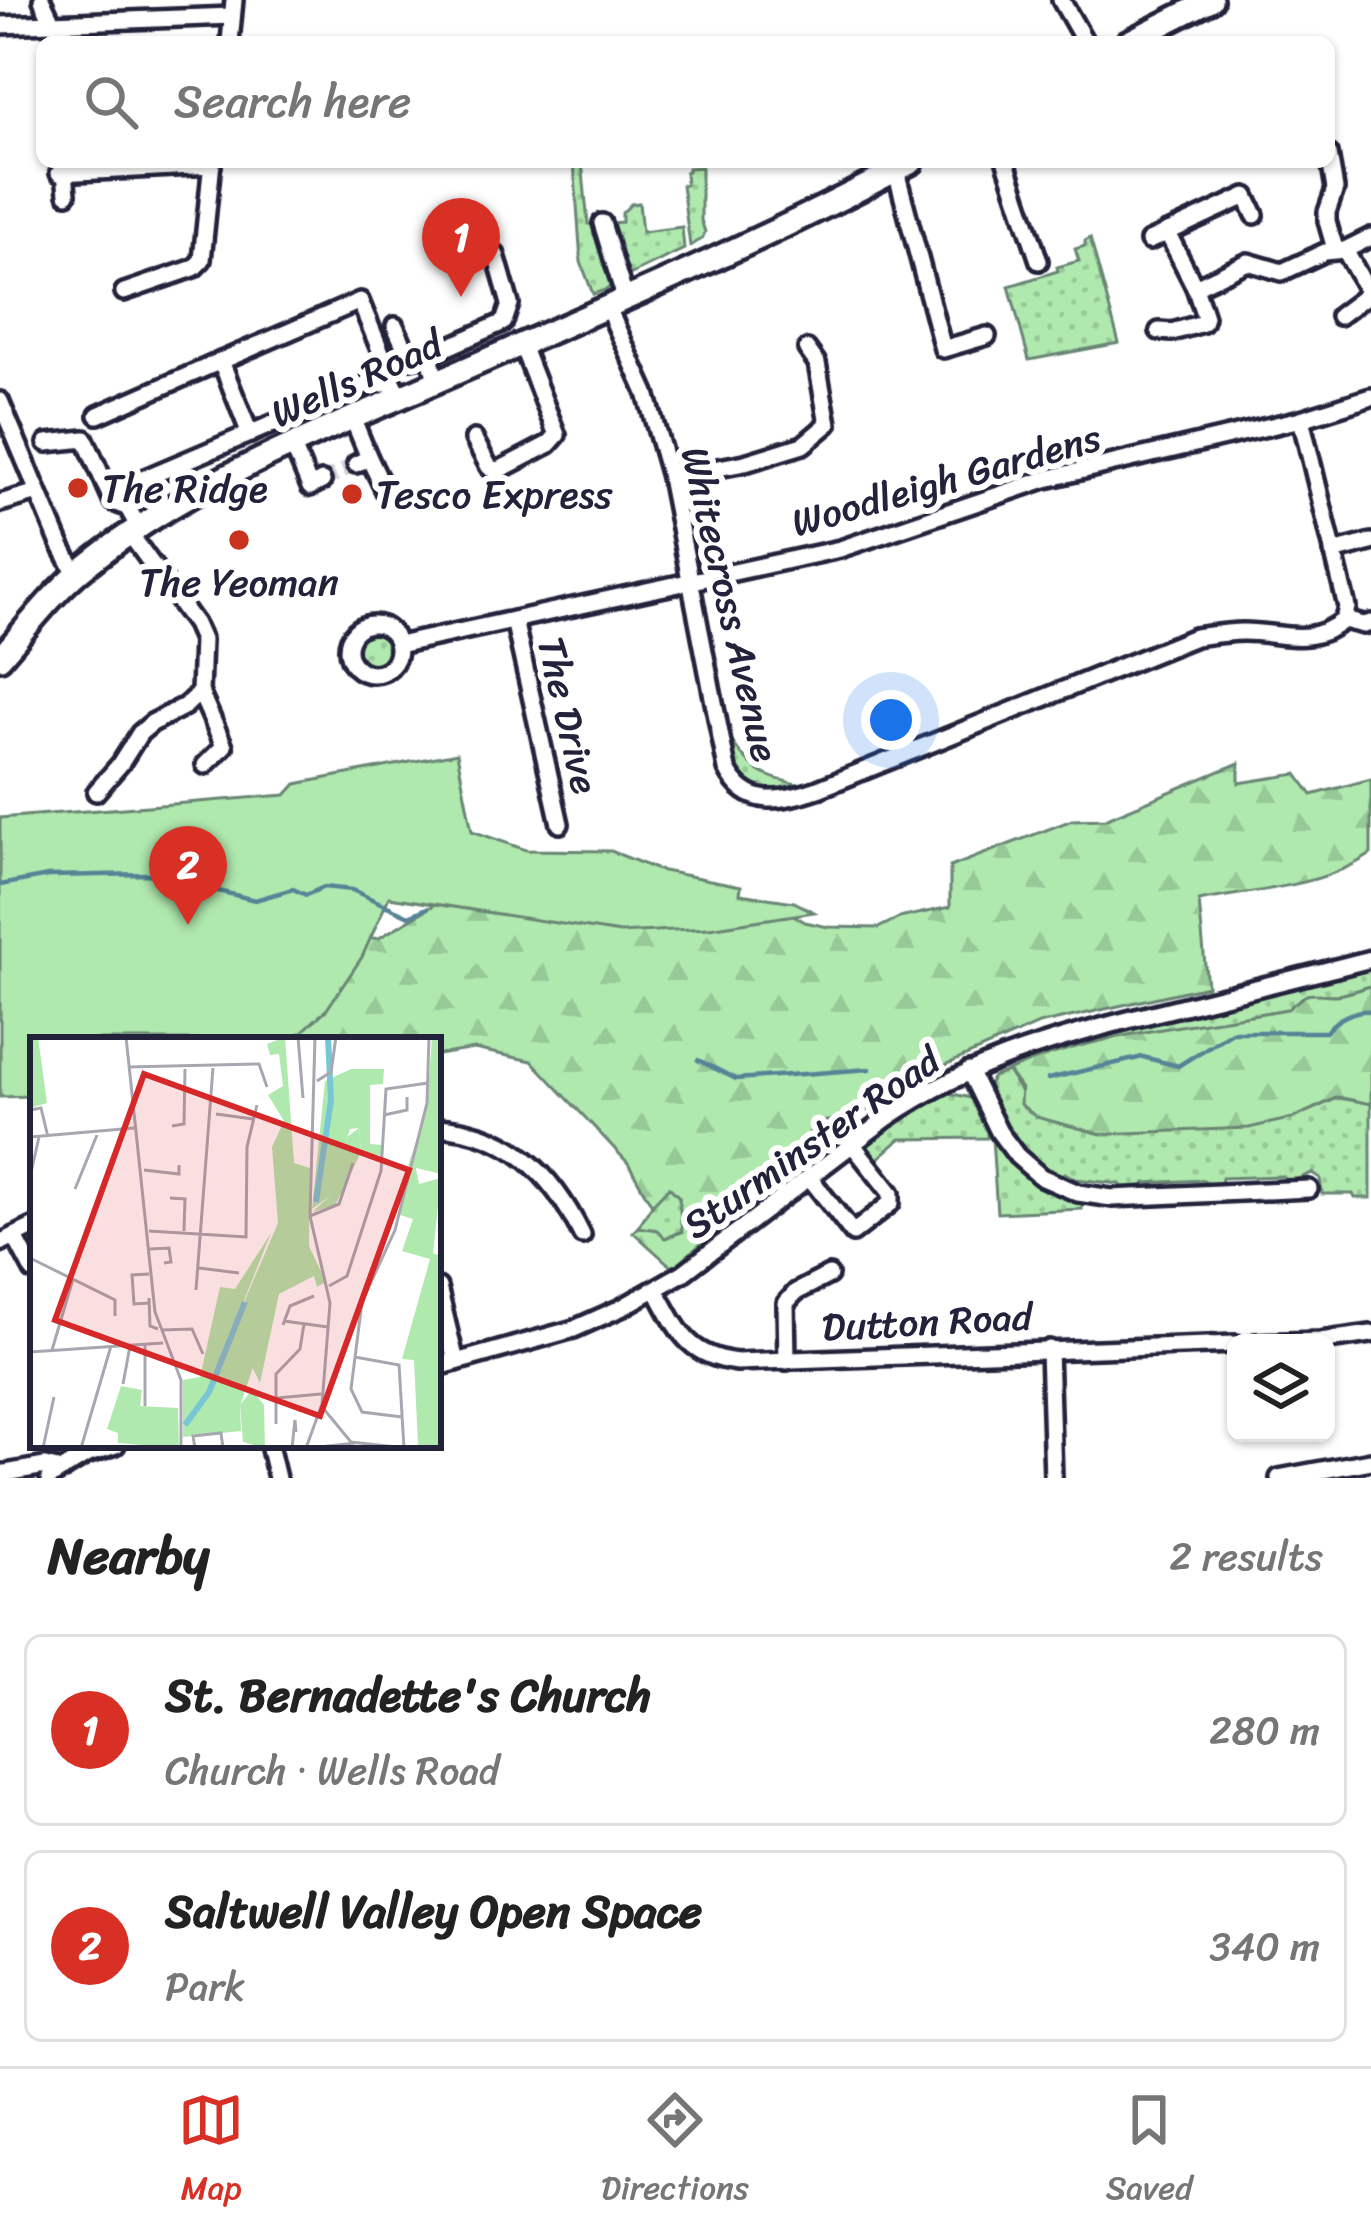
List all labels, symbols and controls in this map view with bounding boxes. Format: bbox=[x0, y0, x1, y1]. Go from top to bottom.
search box bbox=[36, 36, 1335, 168]
text: Search here bbox=[174, 62, 411, 142]
icon: search bbox=[78, 69, 144, 135]
pin: 1 bbox=[422, 198, 500, 297]
street label: Wells Road bbox=[259, 309, 456, 447]
street label: Woodleigh Gardens bbox=[783, 402, 1109, 557]
street label: Whitecross Avenue bbox=[661, 440, 800, 769]
place label: The Ridge bbox=[102, 454, 268, 523]
place label: Tesco Express bbox=[376, 460, 614, 529]
marker: The Ridge bbox=[65, 475, 91, 501]
marker: Tesco Express bbox=[339, 481, 365, 507]
marker: The Yeoman bbox=[226, 527, 252, 553]
place label: The Yeoman bbox=[139, 548, 339, 617]
street label: The Drive bbox=[517, 630, 620, 801]
your location bbox=[861, 690, 921, 750]
pin: 2 bbox=[149, 826, 227, 925]
street label: Sturminster Road bbox=[668, 1026, 957, 1257]
inset map bbox=[30, 1037, 441, 1448]
street label: Dutton Road bbox=[820, 1281, 1036, 1361]
map controls bbox=[1227, 1334, 1335, 1442]
button: layers bbox=[1227, 1334, 1335, 1442]
text: Nearby bbox=[48, 1511, 209, 1601]
text: 2 results bbox=[1169, 1522, 1323, 1591]
text: St. Bernadette's Church bbox=[165, 1656, 651, 1736]
text: 1 bbox=[82, 1696, 98, 1765]
text: 280 m bbox=[1209, 1696, 1320, 1765]
text: Church · Wells Road bbox=[165, 1736, 499, 1805]
text: Saltwell Valley Open Space bbox=[165, 1872, 702, 1952]
text: 2 bbox=[79, 1912, 101, 1981]
text: 340 m bbox=[1209, 1912, 1320, 1981]
text: Park bbox=[165, 1952, 245, 2021]
tab: Map bbox=[178, 2087, 244, 2217]
tab: Directions bbox=[601, 2087, 749, 2217]
tab: Saved bbox=[1106, 2087, 1193, 2217]

